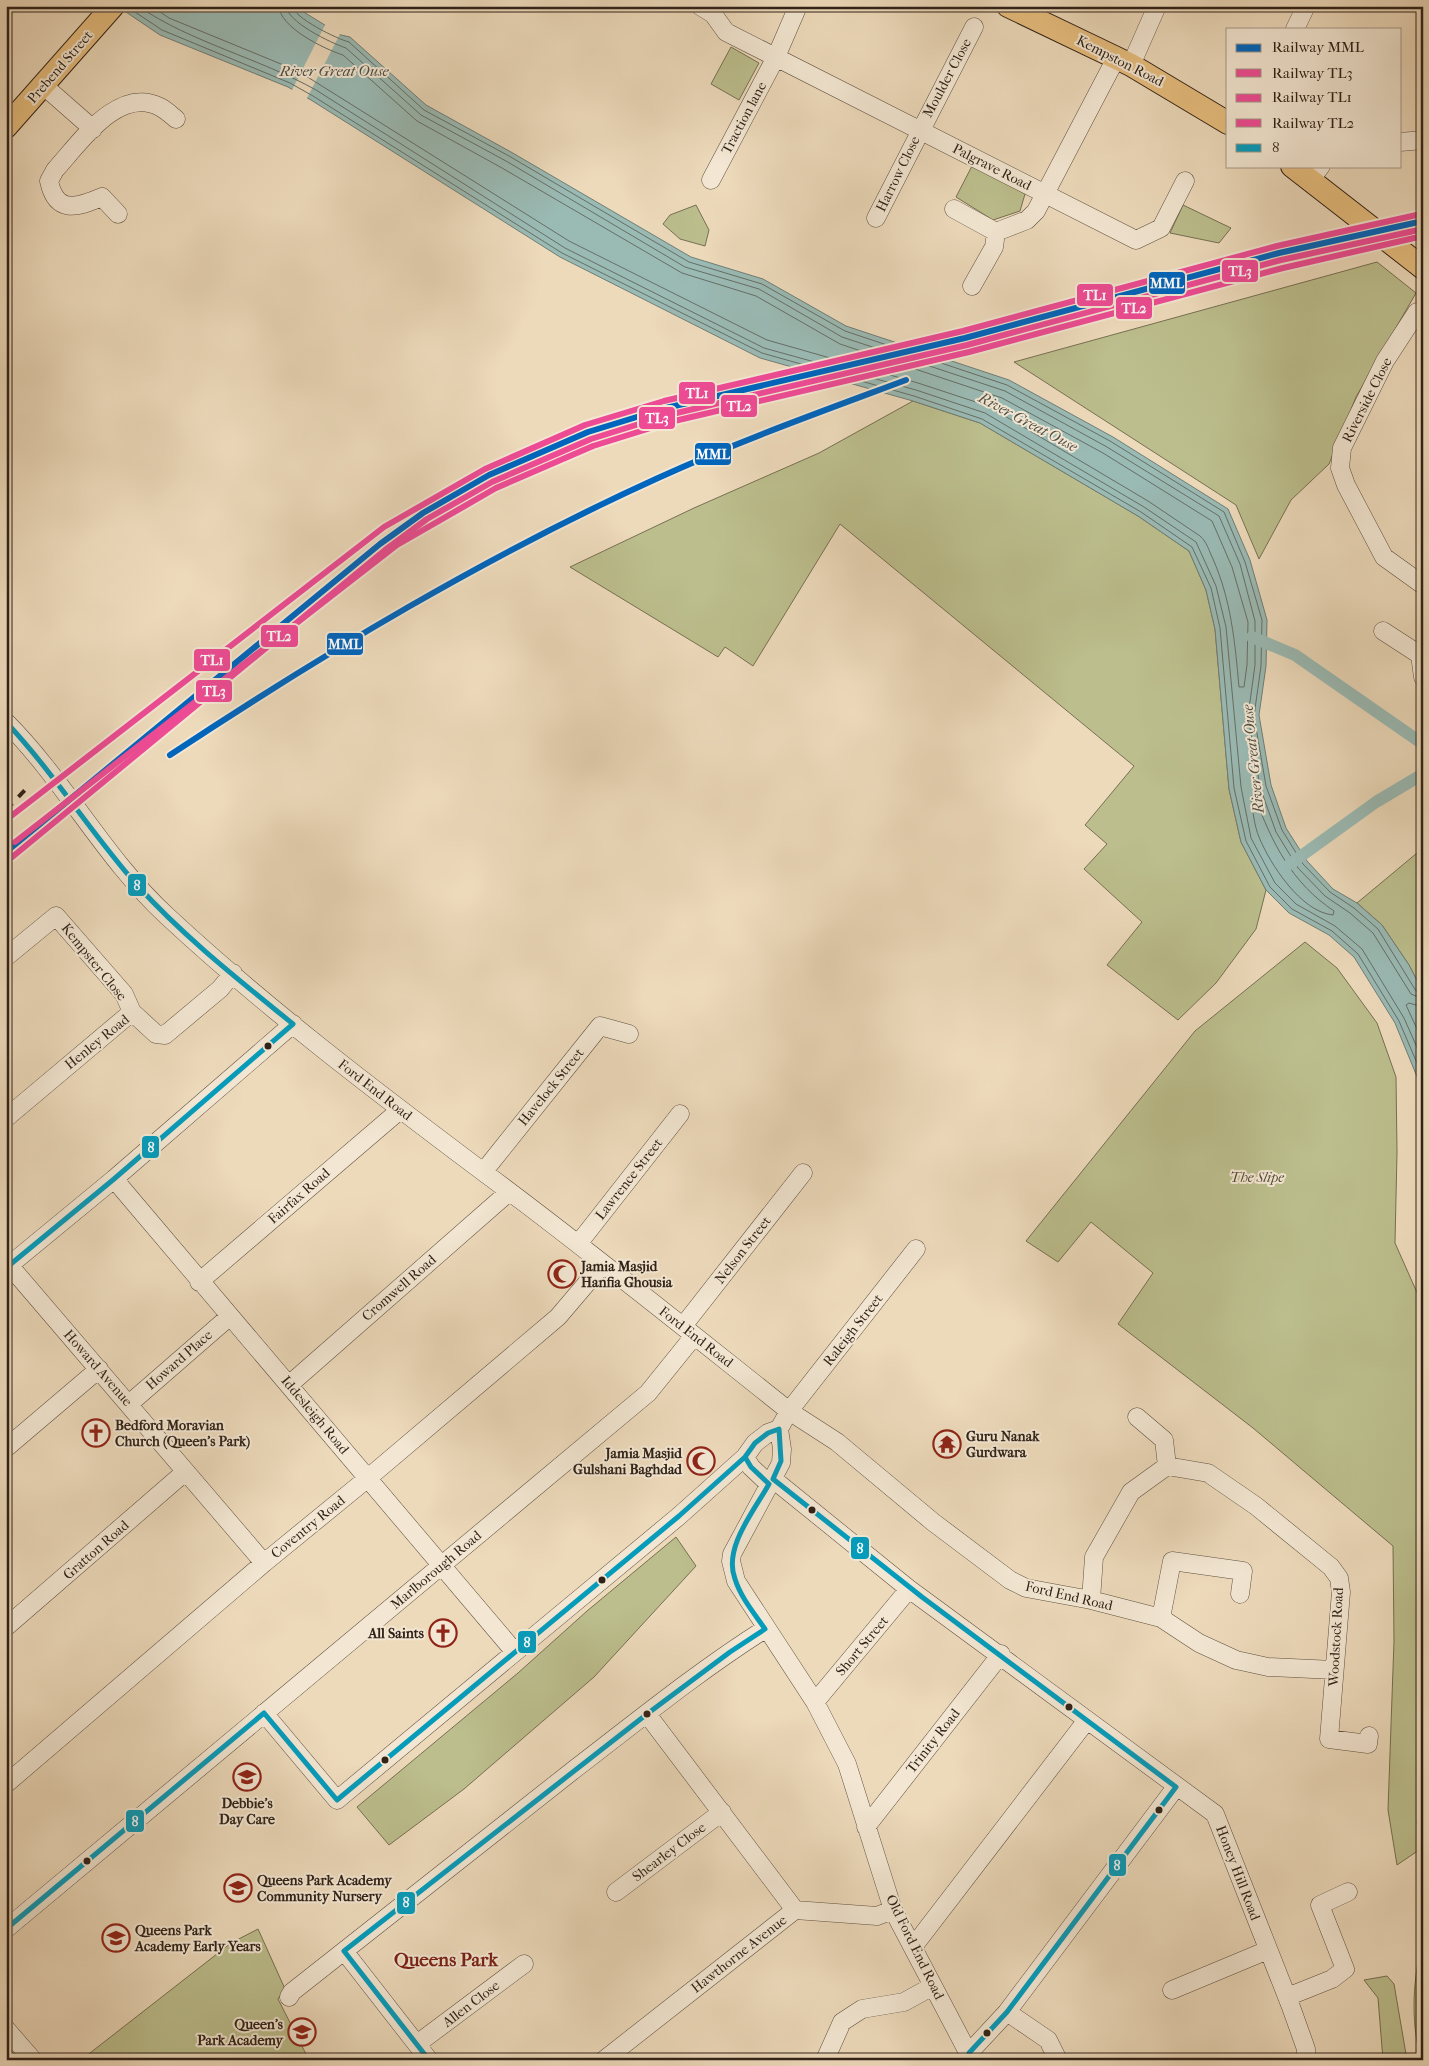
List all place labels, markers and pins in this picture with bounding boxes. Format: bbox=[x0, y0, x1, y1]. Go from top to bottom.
unlabelled marker bbox=[263, 1041, 273, 1051]
place label: Jamia Masjid Hanfia Ghousia bbox=[579, 1258, 673, 1291]
mosque icon: Jamia Masjid Hanfia Ghousia bbox=[547, 1259, 577, 1289]
place label: Bedford Moravian Church (Queen's Park) bbox=[115, 1417, 250, 1450]
church icon: Bedford Moravian Church (Queen's Park) bbox=[81, 1418, 111, 1448]
place label: Guru Nanak Gurdwara bbox=[966, 1428, 1040, 1461]
temple icon: Guru Nanak Gurdwara bbox=[932, 1429, 962, 1459]
place label: Jamia Masjid Gulshani Baghdad bbox=[573, 1445, 683, 1478]
mosque icon: Jamia Masjid Gulshani Baghdad bbox=[686, 1446, 716, 1476]
unlabelled marker bbox=[807, 1505, 817, 1515]
unlabelled marker bbox=[597, 1575, 607, 1585]
church icon: All Saints bbox=[428, 1618, 458, 1648]
place label: All Saints bbox=[367, 1625, 425, 1642]
unlabelled marker bbox=[1064, 1702, 1074, 1712]
unlabelled marker bbox=[642, 1709, 652, 1719]
unlabelled marker bbox=[380, 1755, 390, 1765]
school or university icon: Debbie's Day Care bbox=[232, 1762, 262, 1792]
place label: Debbie's Day Care bbox=[219, 1795, 275, 1828]
unlabelled marker bbox=[1154, 1805, 1164, 1815]
unlabelled marker bbox=[82, 1856, 92, 1866]
place label: Queens Park Academy Community Nursery bbox=[257, 1872, 393, 1905]
school or university icon: Queens Park Academy Community Nursery bbox=[223, 1873, 253, 1903]
place label: Queens Park Academy Early Years bbox=[134, 1922, 262, 1955]
school or university icon: Queens Park Academy Early Years bbox=[101, 1923, 131, 1953]
place label: Queen's Park Academy bbox=[197, 2016, 285, 2049]
school or university icon: Queen's Park Academy bbox=[287, 2017, 317, 2047]
unlabelled marker bbox=[982, 2028, 992, 2038]

